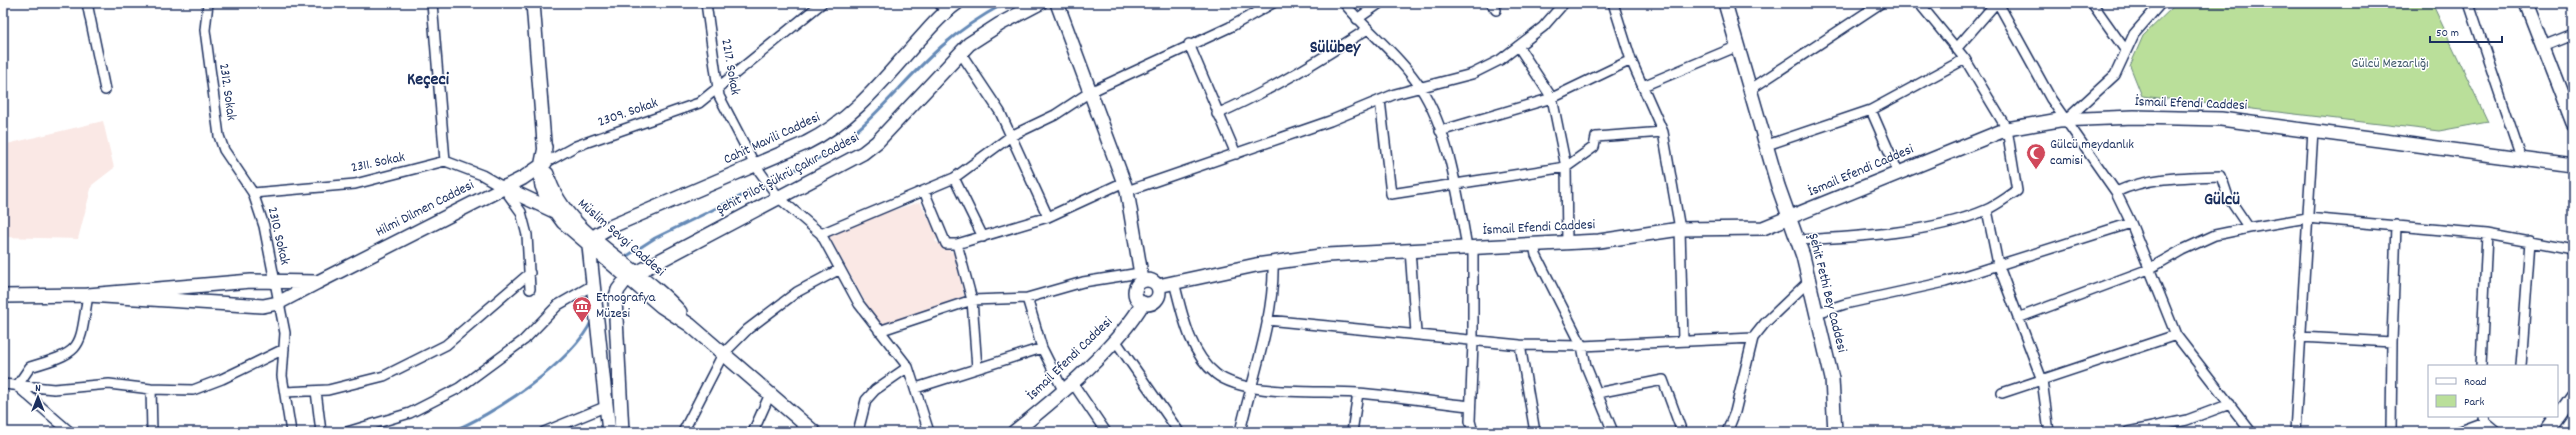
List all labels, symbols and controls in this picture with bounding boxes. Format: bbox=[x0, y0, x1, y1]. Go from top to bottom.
scale bar bbox=[2430, 18, 2502, 44]
text: 50 m bbox=[2436, 25, 2459, 42]
district label: Sülübey bbox=[1310, 36, 1361, 61]
street label: 2217. Sokak bbox=[715, 37, 745, 97]
park label: Gülcü Mezarlığı bbox=[2351, 54, 2429, 74]
street label: 2312. Sokak bbox=[213, 62, 241, 122]
district label: Keçeci bbox=[407, 68, 450, 93]
street label: İsmail Efendi Caddesi bbox=[2134, 92, 2248, 116]
street label: 2309. Sokak bbox=[595, 93, 661, 133]
street label: Cahit Mavili Caddesi bbox=[720, 108, 824, 170]
street label: Şehit Pilot Şükrü Çakır Caddesi bbox=[713, 128, 863, 220]
place label: Gülcü meydanlık camisi bbox=[2050, 135, 2134, 171]
street label: İsmail Efendi Caddesi bbox=[1805, 140, 1917, 202]
mosque icon: Gülcü meydanlık camisi bbox=[2025, 142, 2047, 170]
street label: 2311. Sokak bbox=[349, 148, 407, 178]
street label: Hilmi Dilmen Caddesi bbox=[372, 175, 478, 242]
district label: Gülcü bbox=[2204, 188, 2240, 213]
street label: Müslim Sevgi Caddesi bbox=[573, 194, 669, 282]
street label: 2310. Sokak bbox=[262, 205, 294, 267]
street label: İsmail Efendi Caddesi bbox=[1482, 215, 1596, 241]
street label: Şehit Fethi Bey Caddesi bbox=[1803, 231, 1852, 355]
place label: Etnografya Müzesi bbox=[596, 288, 656, 324]
museum icon: Etnografya Müzesi bbox=[571, 295, 593, 323]
street label: İsmail Efendi Caddesi bbox=[1023, 312, 1118, 405]
legend bbox=[2428, 365, 2558, 417]
text: Road bbox=[2464, 374, 2486, 391]
north arrow bbox=[18, 377, 58, 417]
text: N bbox=[35, 381, 41, 397]
text: Park bbox=[2464, 394, 2485, 411]

